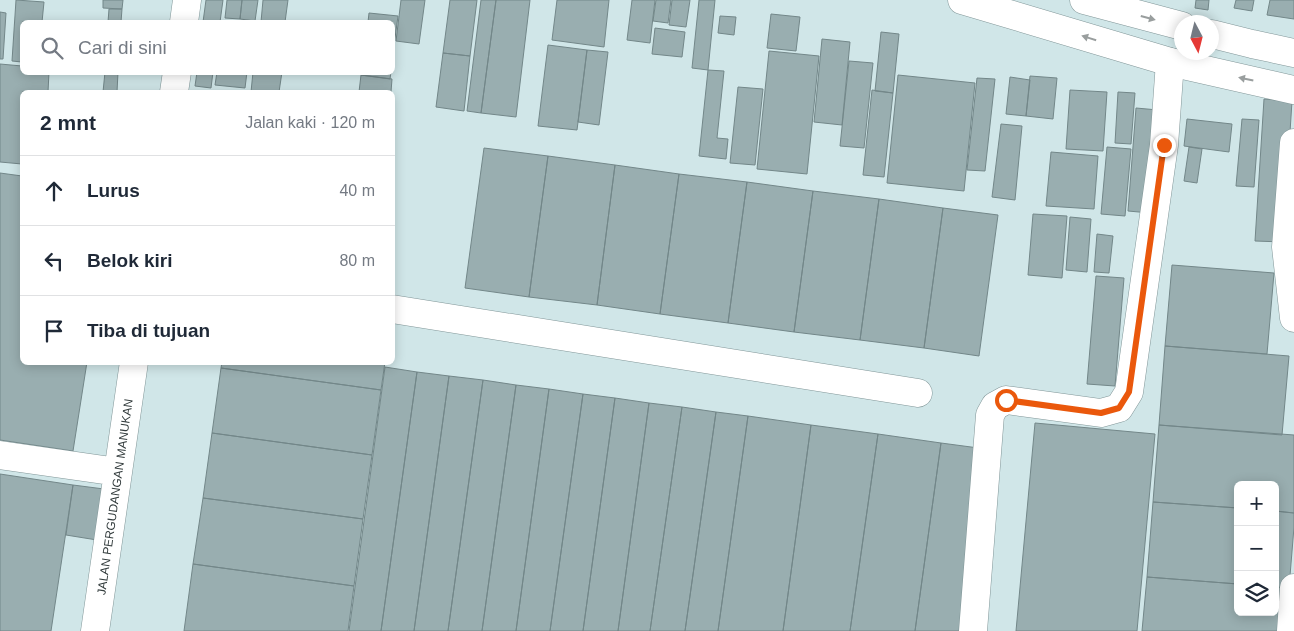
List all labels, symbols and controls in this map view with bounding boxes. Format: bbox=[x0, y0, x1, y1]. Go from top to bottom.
one-way arrow bbox=[1141, 14, 1156, 22]
north arrow bbox=[1174, 15, 1219, 60]
search box bbox=[20, 20, 395, 75]
icon: search bbox=[38, 34, 66, 62]
one-way arrow bbox=[1082, 34, 1097, 42]
text: Cari di sini bbox=[78, 37, 167, 58]
one-way arrow bbox=[1239, 75, 1254, 83]
text: 2 mnt bbox=[40, 111, 96, 134]
text: Jalan kaki · 120 m bbox=[245, 114, 375, 131]
route end bbox=[1153, 134, 1176, 157]
icon: ahead bbox=[40, 177, 68, 205]
text: Lurus bbox=[87, 180, 140, 201]
text: 40 m bbox=[339, 182, 375, 199]
icon: left bbox=[40, 247, 68, 275]
text: Belok kiri bbox=[87, 250, 173, 271]
text: 80 m bbox=[339, 252, 375, 269]
icon: arrive bbox=[40, 317, 68, 345]
text: Tiba di tujuan bbox=[87, 320, 210, 341]
route start bbox=[995, 389, 1018, 412]
street label: JALAN PERGUDANGAN MANUKAN bbox=[94, 398, 136, 596]
map controls bbox=[1234, 481, 1279, 616]
button: + bbox=[1234, 481, 1279, 526]
button: − bbox=[1234, 526, 1279, 571]
button: layers bbox=[1234, 571, 1279, 616]

